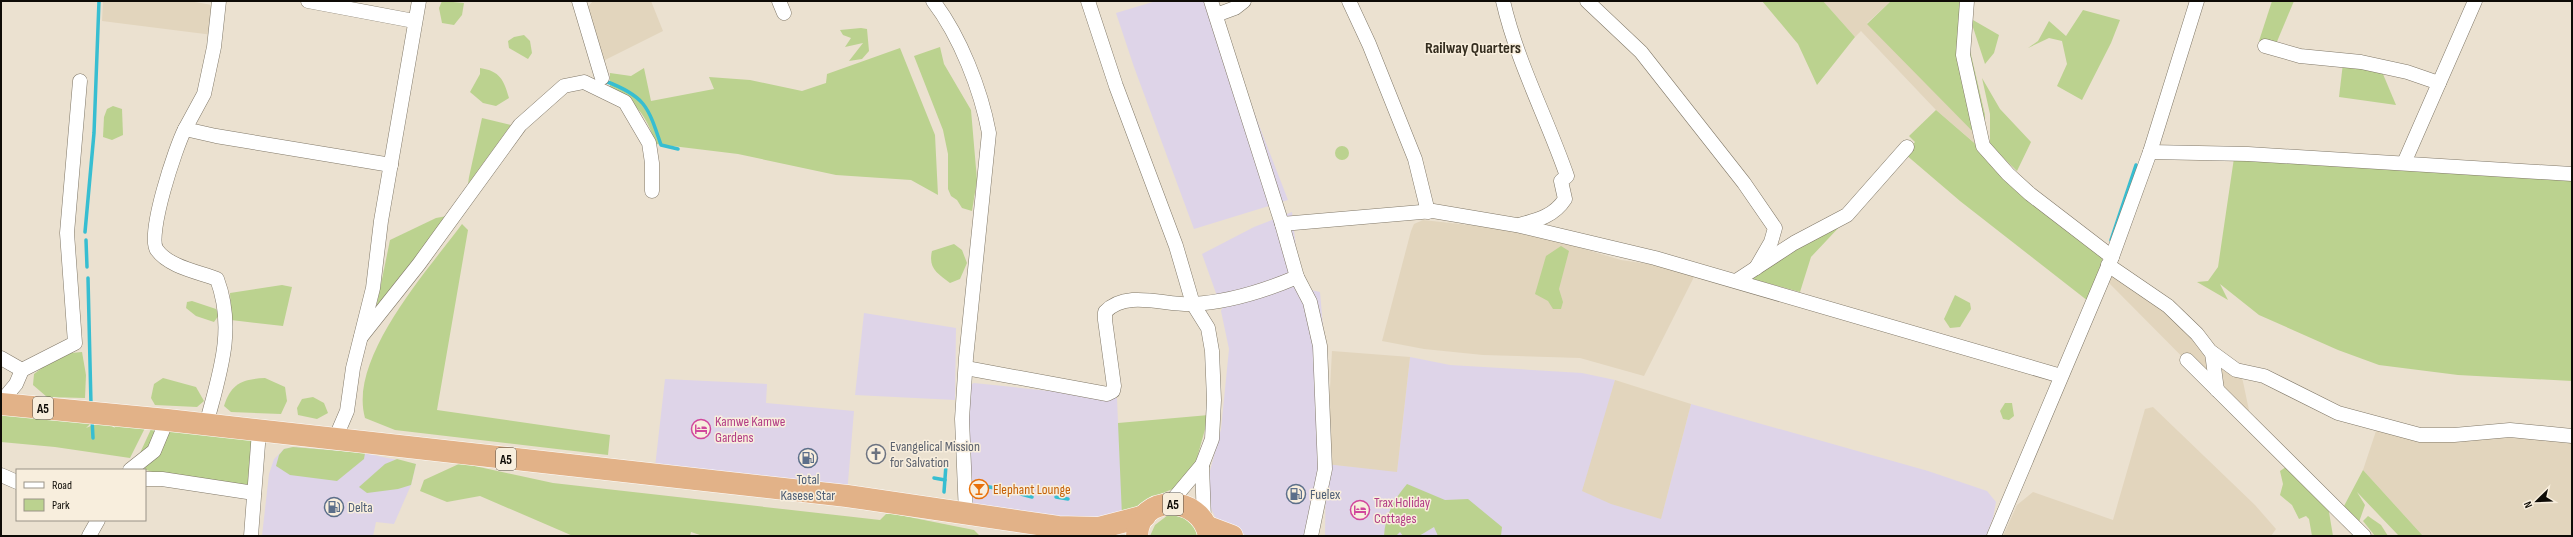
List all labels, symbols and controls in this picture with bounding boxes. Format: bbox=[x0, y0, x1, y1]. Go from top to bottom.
district label: Railway Quarters bbox=[1425, 39, 1521, 58]
road number: A5 bbox=[33, 397, 53, 419]
place label: Kamwe Kamwe Gardens bbox=[715, 413, 785, 446]
hotel icon: Kamwe Kamwe Gardens bbox=[690, 418, 712, 440]
place label: Evangelical Mission for Salvation bbox=[890, 438, 980, 471]
church icon: Evangelical Mission for Salvation bbox=[865, 443, 887, 465]
fuel station icon: Total Kasese Star bbox=[797, 447, 819, 469]
road number: A5 bbox=[496, 448, 516, 470]
legend bbox=[16, 469, 146, 521]
place label: Total Kasese Star bbox=[781, 471, 835, 504]
text: Road bbox=[52, 478, 72, 493]
bar icon: Elephant Lounge bbox=[968, 478, 990, 500]
place label: Elephant Lounge bbox=[993, 481, 1071, 498]
north arrow bbox=[2517, 481, 2557, 521]
fuel station icon: Fuelex bbox=[1285, 483, 1307, 505]
place label: Fuelex bbox=[1310, 486, 1341, 503]
road number: A5 bbox=[1163, 493, 1183, 515]
place label: Trax Holiday Cottages bbox=[1374, 494, 1431, 527]
fuel station icon: Delta bbox=[323, 496, 345, 518]
text: Park bbox=[52, 498, 70, 513]
place label: Delta bbox=[348, 499, 373, 516]
hotel icon: Trax Holiday Cottages bbox=[1349, 499, 1371, 521]
text: N bbox=[2521, 499, 2535, 510]

